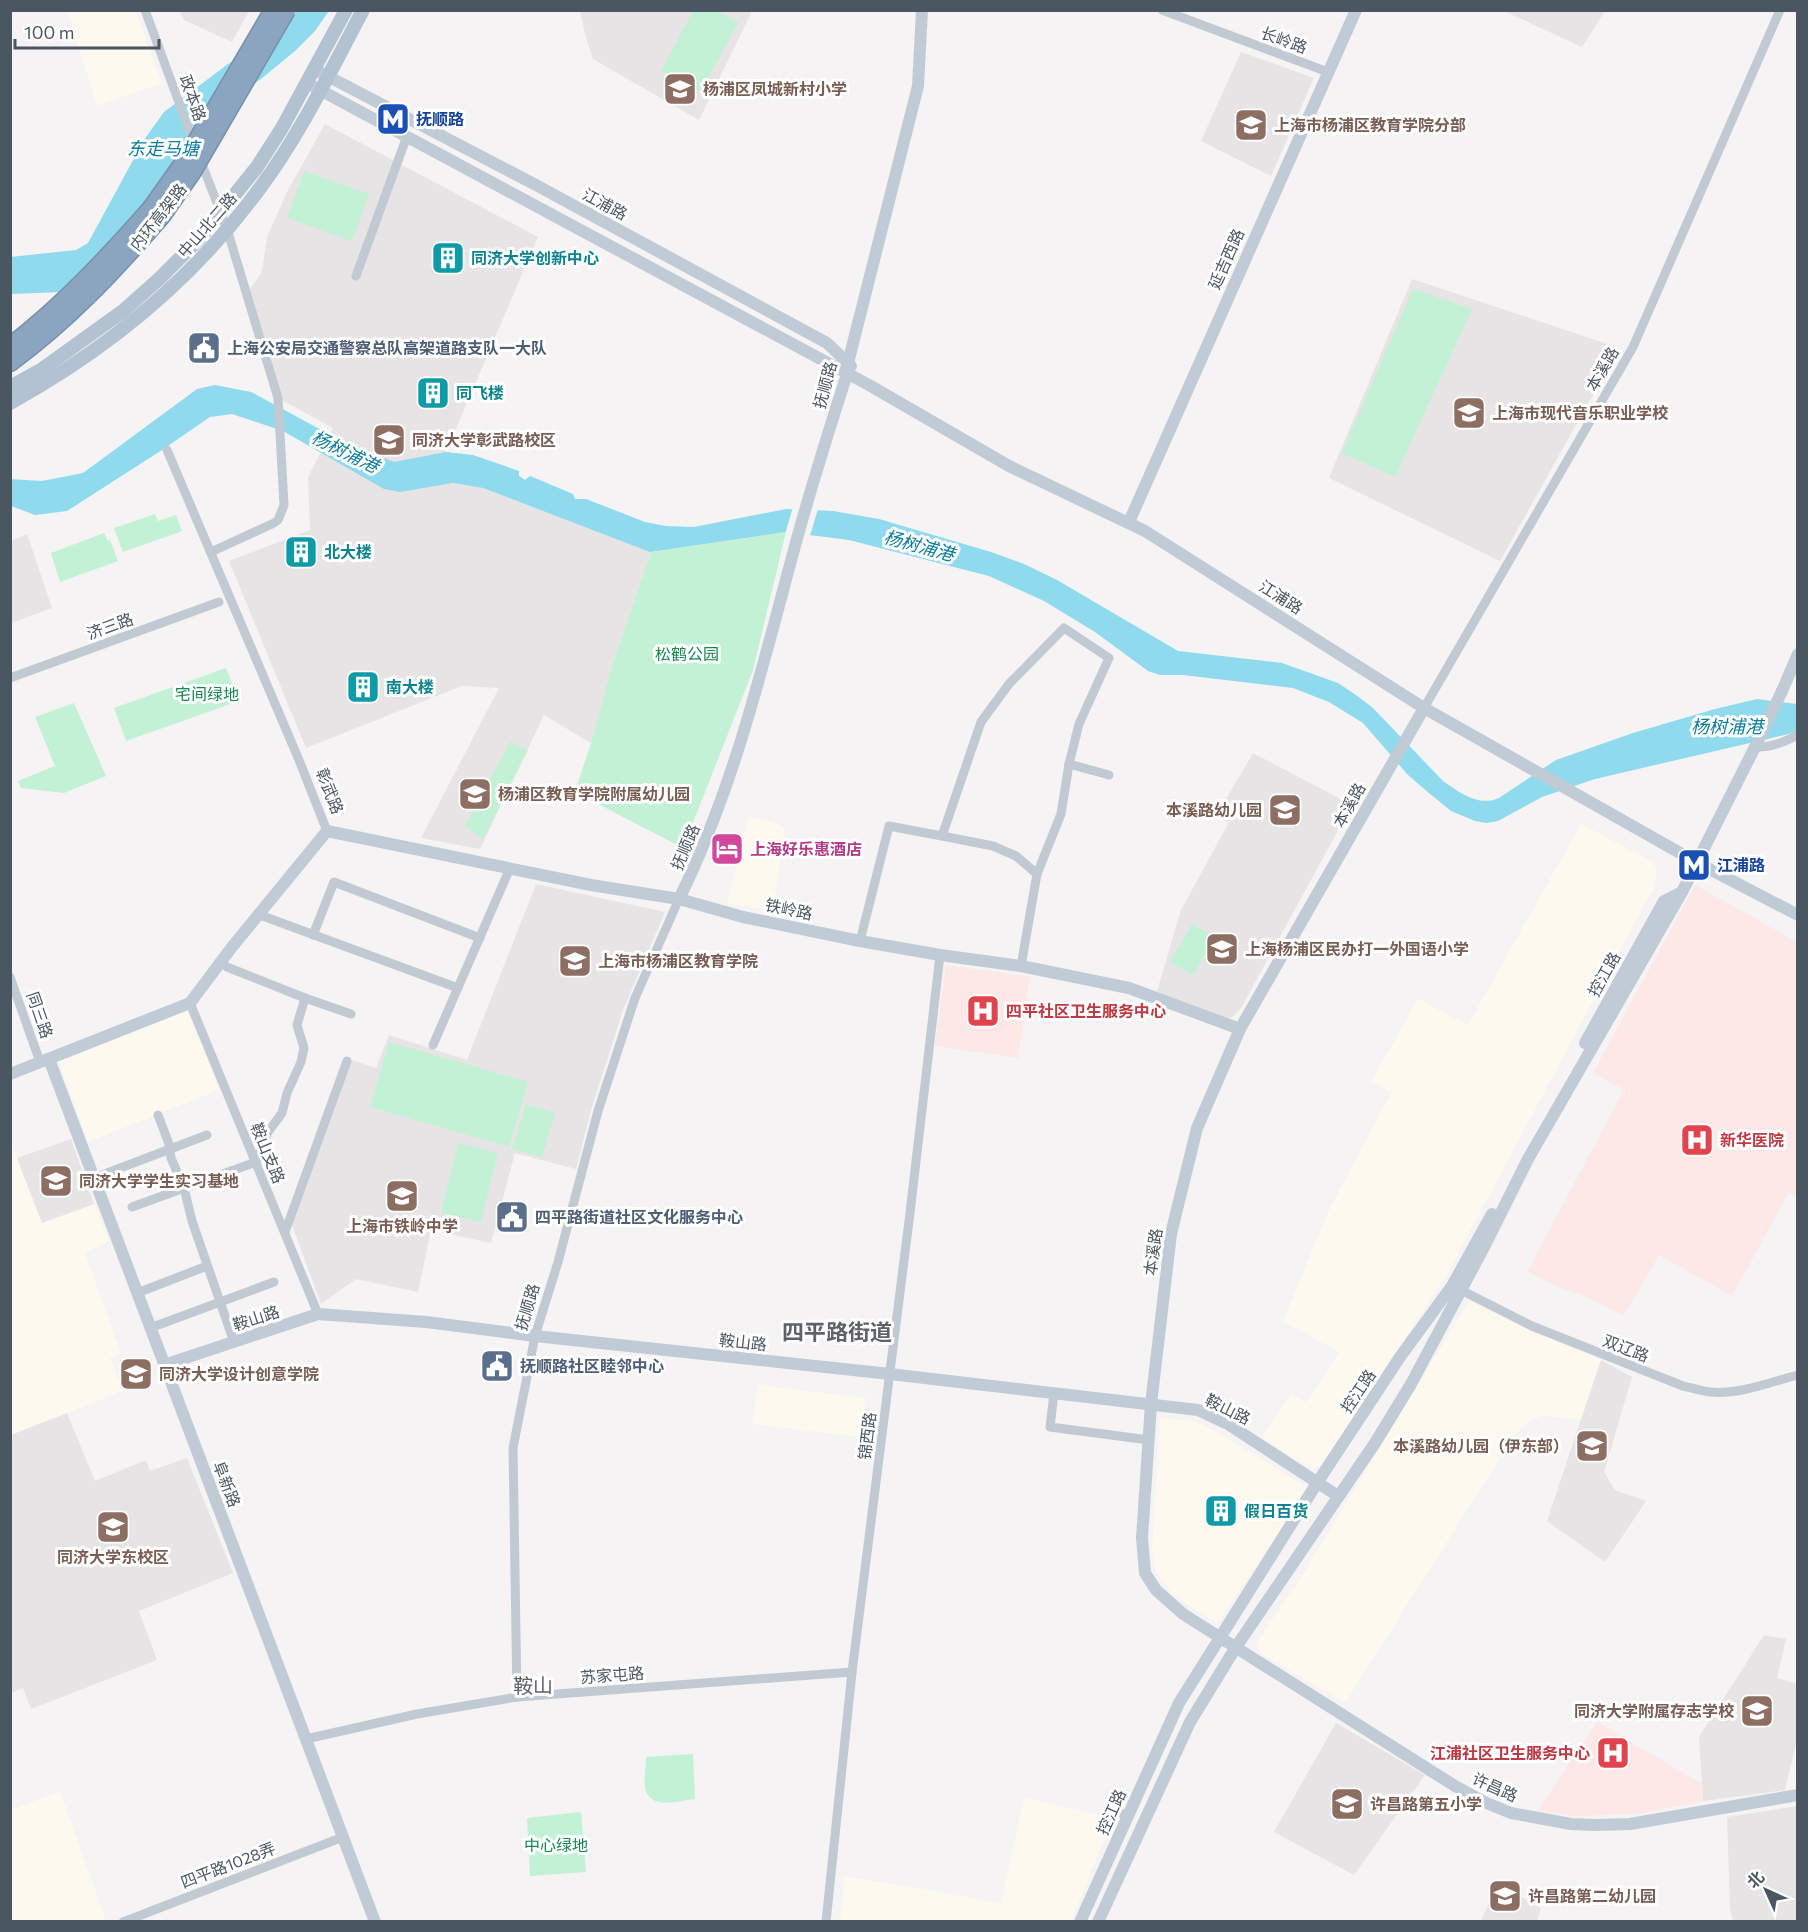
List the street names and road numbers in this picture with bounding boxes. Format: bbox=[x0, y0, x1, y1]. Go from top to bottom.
street label: 长岭路 bbox=[1258, 22, 1310, 57]
street label: 政本路 bbox=[176, 72, 211, 124]
street label: 内环高架路 bbox=[125, 179, 190, 254]
street label: 江浦路 bbox=[580, 184, 631, 223]
street label: 中山北二路 bbox=[173, 188, 240, 261]
street label: 延吉西路 bbox=[1204, 226, 1247, 292]
street label: 本溪路 bbox=[1581, 343, 1622, 394]
street label: 抚顺路 bbox=[809, 359, 840, 411]
street label: 江浦路 bbox=[1256, 576, 1307, 617]
street label: 济三路 bbox=[84, 608, 136, 643]
street label: 彰武路 bbox=[313, 765, 348, 817]
street label: 本溪路 bbox=[1329, 779, 1369, 830]
street label: 抚顺路 bbox=[666, 821, 703, 873]
street label: 铁岭路 bbox=[764, 894, 815, 923]
street label: 控江路 bbox=[1584, 948, 1624, 999]
street label: 同三路 bbox=[24, 989, 57, 1041]
street label: 鞍山支路 bbox=[248, 1120, 289, 1186]
street label: 本溪路 bbox=[1140, 1227, 1165, 1277]
street label: 抚顺路 bbox=[510, 1281, 543, 1333]
street label: 鞍山路 bbox=[230, 1301, 282, 1334]
street label: 鞍山路 bbox=[718, 1330, 768, 1353]
street label: 双辽路 bbox=[1600, 1330, 1652, 1365]
street label: 控江路 bbox=[1336, 1366, 1379, 1416]
street label: 鞍山路 bbox=[1202, 1389, 1254, 1428]
street label: 锦西路 bbox=[854, 1411, 879, 1461]
street label: 阜新路 bbox=[210, 1458, 245, 1510]
street label: 苏家屯路 bbox=[579, 1663, 645, 1686]
street label: 许昌路 bbox=[1469, 1768, 1521, 1805]
street label: 控江路 bbox=[1092, 1786, 1129, 1838]
street label: 四平路1028弄 bbox=[178, 1838, 278, 1891]

